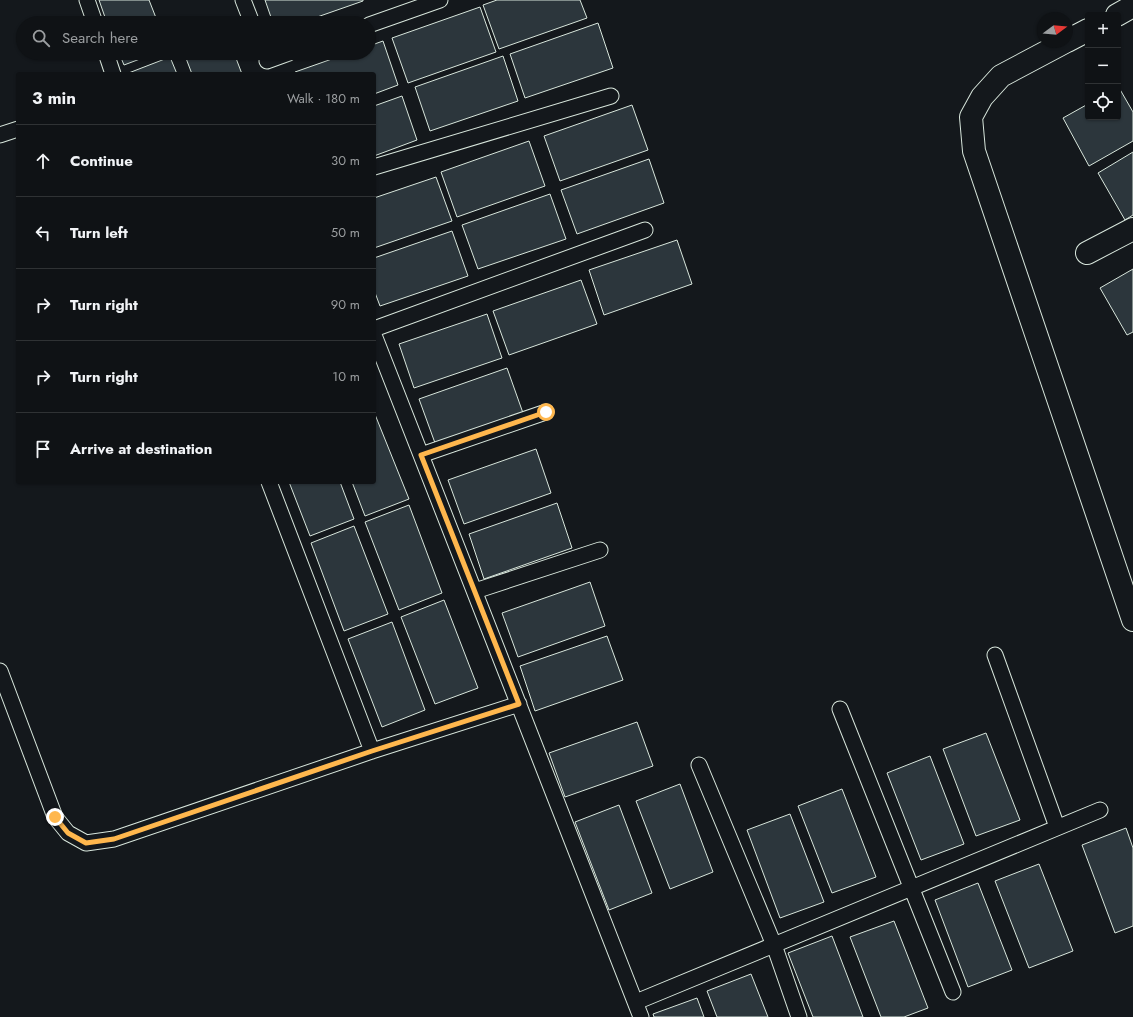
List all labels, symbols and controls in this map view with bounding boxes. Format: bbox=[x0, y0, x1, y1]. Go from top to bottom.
north arrow bbox=[1037, 12, 1073, 48]
map controls bbox=[1085, 12, 1121, 120]
button: + bbox=[1085, 12, 1121, 48]
search box bbox=[16, 16, 376, 60]
icon: search bbox=[30, 27, 52, 49]
text: Search here bbox=[62, 27, 138, 49]
button: − bbox=[1085, 48, 1121, 84]
button: locate bbox=[1085, 84, 1121, 120]
text: 3 min bbox=[32, 86, 76, 110]
text: Walk · 180 m bbox=[287, 89, 360, 108]
icon: ahead bbox=[32, 150, 54, 172]
text: Continue bbox=[70, 150, 133, 172]
text: 30 m bbox=[331, 151, 360, 170]
icon: left bbox=[32, 222, 54, 244]
text: Turn left bbox=[70, 222, 128, 244]
text: 50 m bbox=[331, 223, 360, 242]
icon: right bbox=[32, 294, 54, 316]
text: Turn right bbox=[70, 294, 138, 316]
text: 90 m bbox=[331, 295, 360, 314]
icon: right bbox=[32, 366, 54, 388]
text: Turn right bbox=[70, 366, 138, 388]
text: 10 m bbox=[332, 367, 360, 386]
route start bbox=[537, 403, 555, 421]
icon: arrive bbox=[32, 438, 54, 460]
text: Arrive at destination bbox=[70, 438, 212, 460]
route end bbox=[46, 808, 64, 826]

